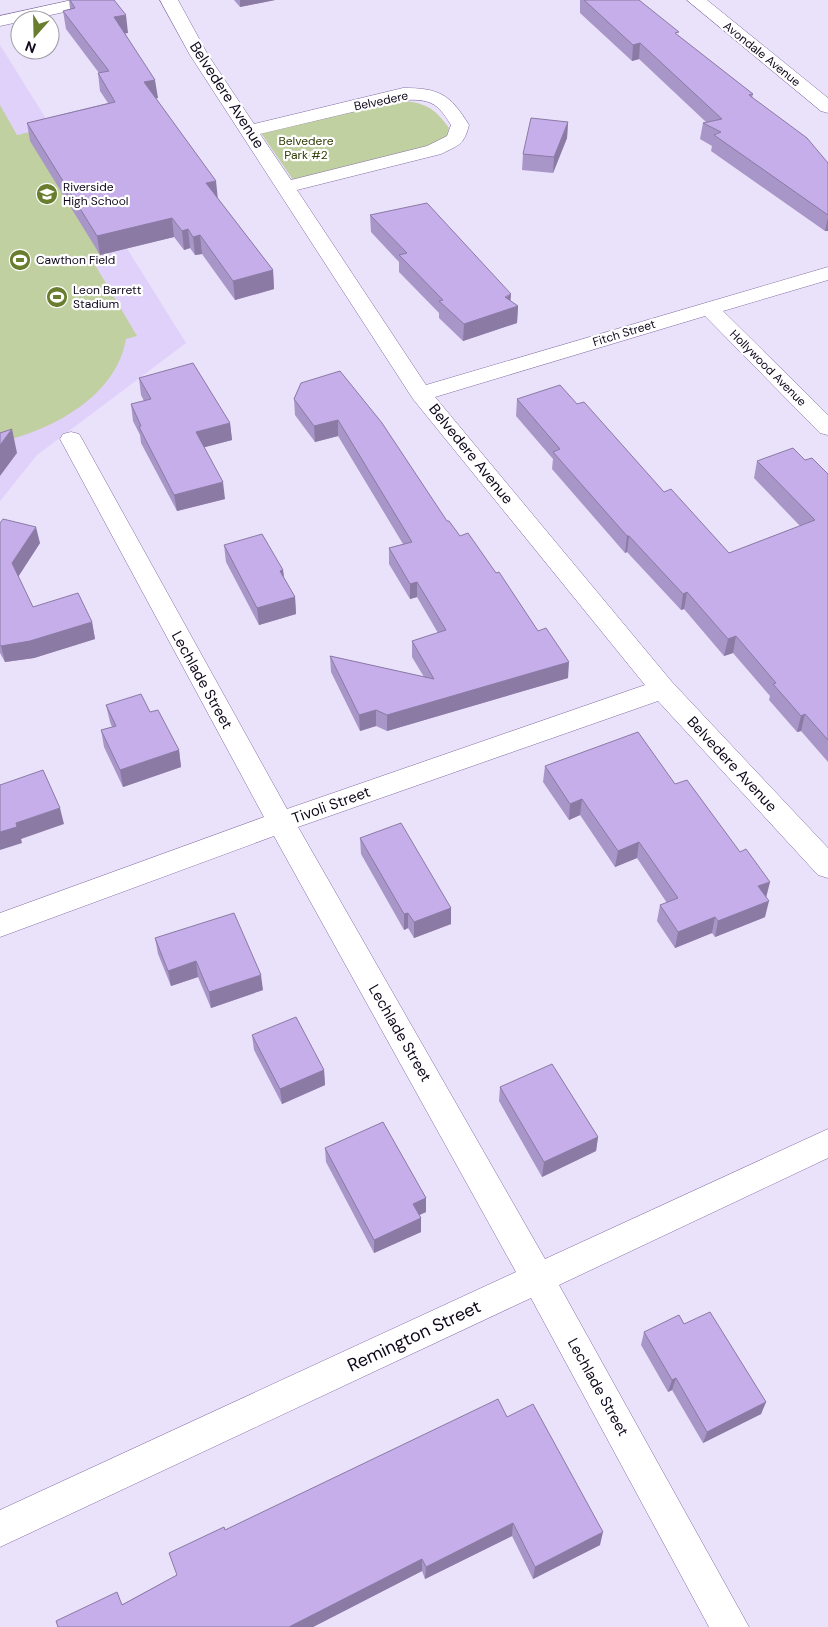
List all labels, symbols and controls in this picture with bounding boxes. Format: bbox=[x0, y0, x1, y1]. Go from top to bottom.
north arrow bbox=[10, 10, 60, 60]
street label: Avondale Avenue bbox=[720, 18, 804, 90]
text: N bbox=[23, 37, 38, 57]
street label: Belvedere Avenue bbox=[185, 38, 269, 152]
street label: Belvedere bbox=[352, 87, 410, 115]
park label: Belvedere Park #2 bbox=[279, 133, 334, 163]
place label: Riverside High School bbox=[63, 179, 128, 209]
school or university icon: Riverside High School bbox=[35, 182, 59, 206]
sports icon: Cawthon Field bbox=[8, 248, 32, 272]
place label: Cawthon Field bbox=[36, 252, 115, 268]
place label: Leon Barrett Stadium bbox=[73, 282, 142, 312]
sports icon: Leon Barrett Stadium bbox=[45, 285, 69, 309]
street label: Fitch Street bbox=[591, 316, 658, 350]
street label: Hollywood Avenue bbox=[726, 326, 810, 410]
street label: Belvedere Avenue bbox=[424, 400, 518, 508]
street label: Lechlade Street bbox=[167, 627, 237, 733]
street label: Belvedere Avenue bbox=[683, 712, 781, 816]
street label: Tivoli Street bbox=[289, 782, 373, 828]
street label: Lechlade Street bbox=[364, 981, 436, 1085]
street label: Remington Street bbox=[343, 1295, 485, 1377]
street label: Lechlade Street bbox=[563, 1334, 633, 1440]

